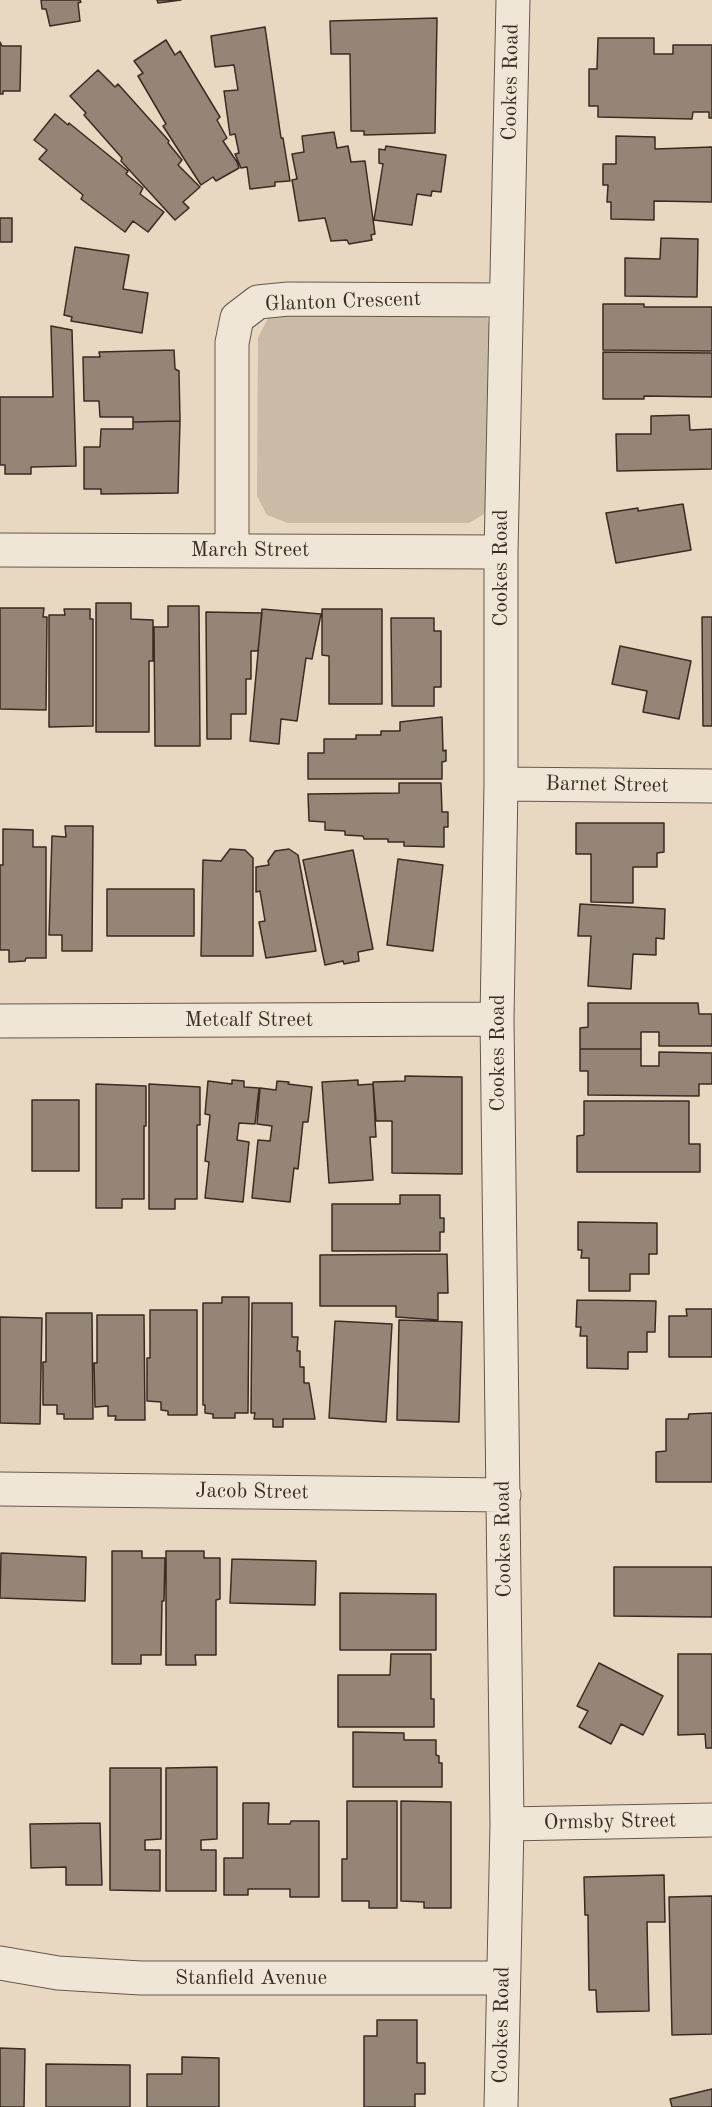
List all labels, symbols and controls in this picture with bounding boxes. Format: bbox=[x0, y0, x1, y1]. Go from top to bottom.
street label: Cookes Road bbox=[497, 23, 525, 141]
street label: Glanton Crescent bbox=[264, 287, 422, 317]
street label: Cookes Road bbox=[488, 509, 514, 627]
street label: March Street bbox=[191, 537, 309, 563]
street label: Barnet Street bbox=[545, 771, 669, 799]
street label: Cookes Road bbox=[485, 994, 511, 1112]
street label: Metcalf Street bbox=[185, 1007, 313, 1033]
street label: Jacob Street bbox=[195, 1478, 309, 1506]
street label: Cookes Road bbox=[490, 1480, 518, 1598]
street label: Ormsby Street bbox=[544, 1808, 676, 1836]
street label: Stanfield Avenue bbox=[175, 1965, 327, 1991]
street label: Cookes Road bbox=[488, 1966, 516, 2084]

